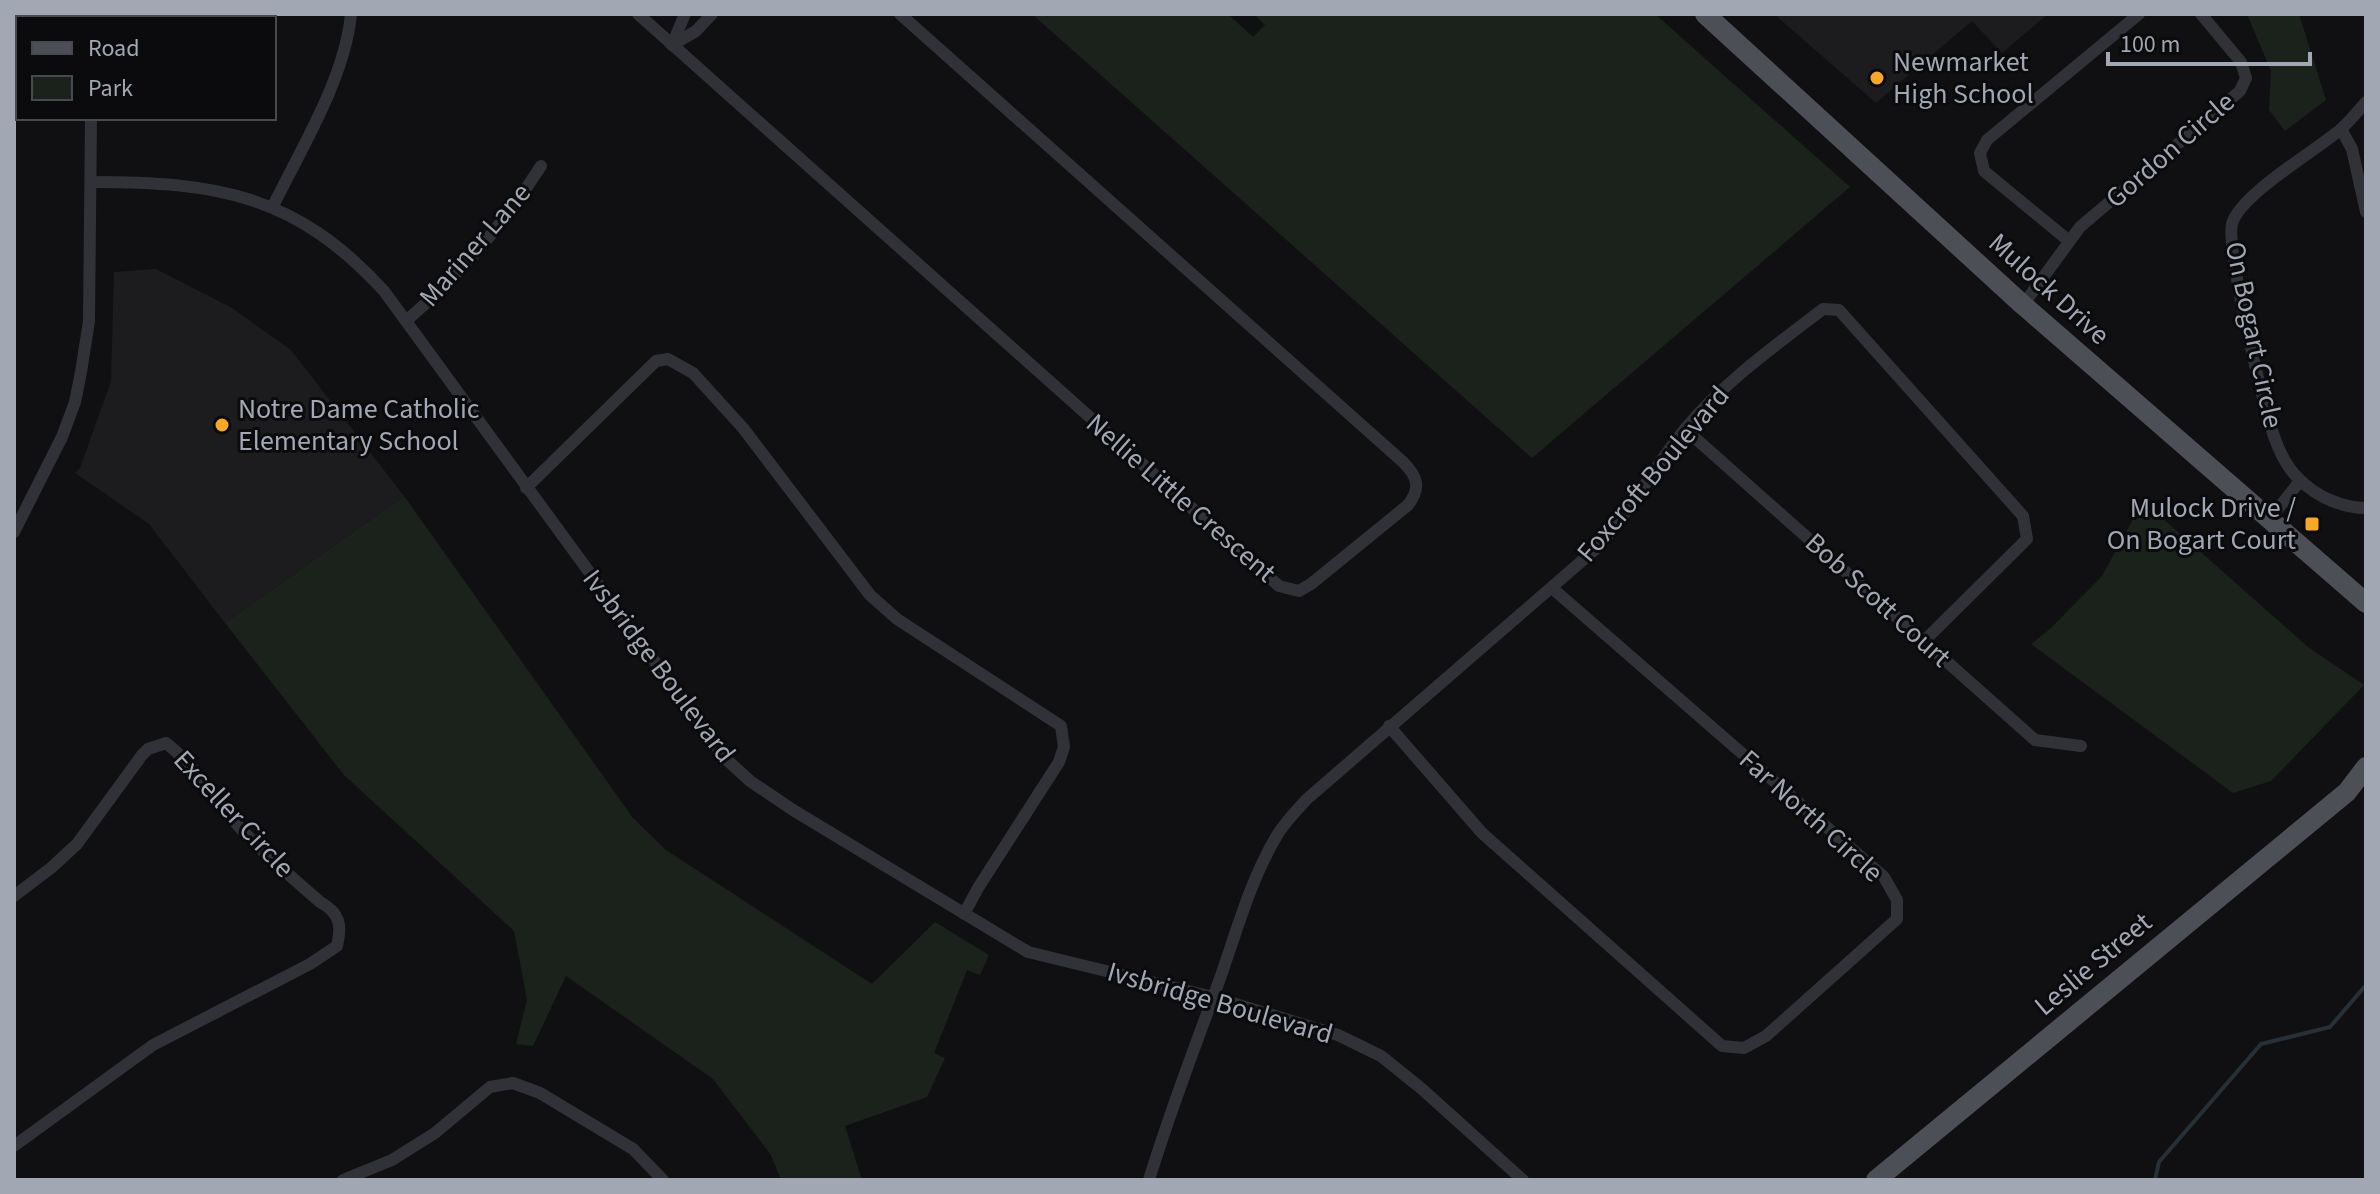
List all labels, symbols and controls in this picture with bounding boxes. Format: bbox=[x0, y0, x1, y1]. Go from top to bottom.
legend bbox=[16, 16, 276, 120]
scale bar bbox=[2108, 16, 2310, 66]
text: 100 m bbox=[2120, 27, 2180, 62]
text: Road bbox=[88, 31, 140, 66]
place label: Newmarket High School bbox=[1893, 42, 2034, 114]
marker: Newmarket High School bbox=[1868, 69, 1886, 87]
text: Park bbox=[88, 71, 133, 106]
street label: Gordon Circle bbox=[2097, 83, 2243, 217]
street label: Mariner Lane bbox=[410, 174, 540, 316]
street label: Mulock Drive bbox=[1980, 224, 2118, 354]
street label: On Bogart Circle bbox=[2215, 238, 2293, 432]
street label: Foxcroft Boulevard bbox=[1567, 377, 1739, 571]
place label: Notre Dame Catholic Elementary School bbox=[238, 389, 480, 461]
street label: Nellie Little Crescent bbox=[1077, 404, 1285, 592]
marker: Notre Dame Catholic Elementary School bbox=[213, 416, 231, 434]
place label: Mulock Drive / On Bogart Court bbox=[2107, 488, 2297, 560]
marker: Mulock Drive / On Bogart Court bbox=[2303, 515, 2321, 533]
street label: Bob Scott Court bbox=[1796, 524, 1960, 677]
street label: Ivsbridge Boulevard bbox=[573, 561, 745, 771]
street label: Far North Circle bbox=[1730, 740, 1892, 892]
street label: Exceller Circle bbox=[164, 741, 304, 887]
street label: Leslie Street bbox=[2026, 903, 2161, 1025]
street label: Ivsbridge Boulevard bbox=[1103, 952, 1337, 1054]

